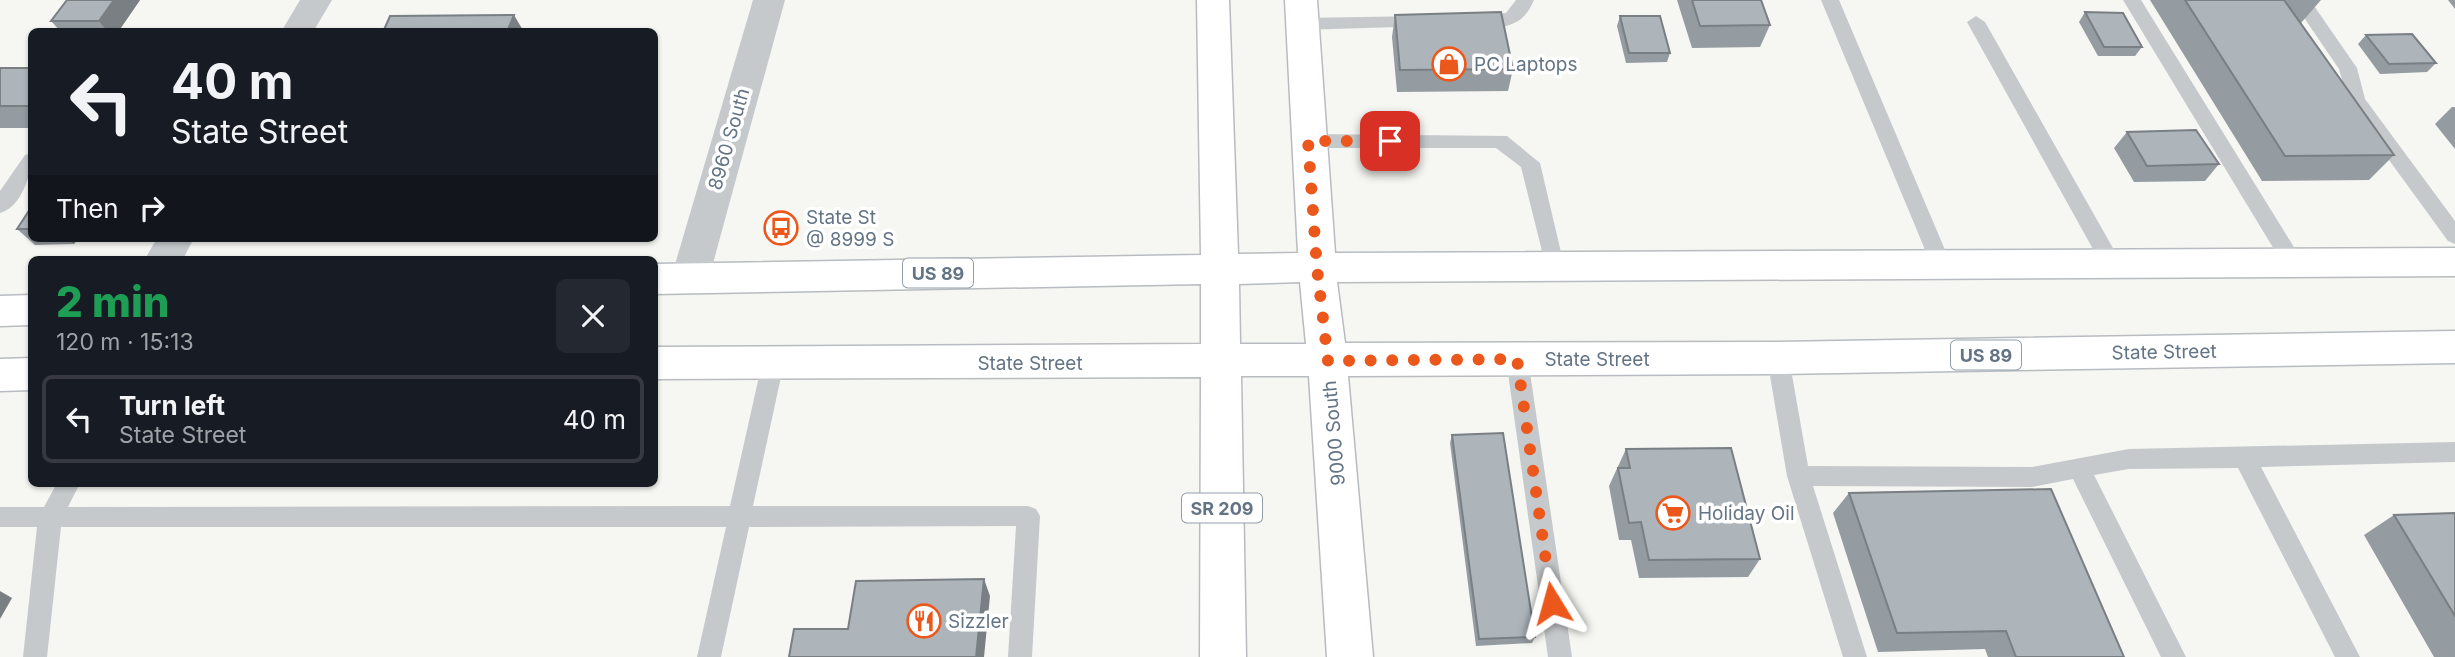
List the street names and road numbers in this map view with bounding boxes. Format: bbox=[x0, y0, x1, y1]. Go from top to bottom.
street label: 8960 South bbox=[703, 85, 755, 193]
road number: US 89 bbox=[903, 258, 973, 288]
road number: US 89 bbox=[1951, 340, 2021, 370]
street label: State Street bbox=[2111, 340, 2217, 364]
street label: State Street bbox=[1544, 348, 1650, 371]
street label: State Street bbox=[977, 352, 1083, 375]
street label: 9000 South bbox=[1318, 380, 1350, 486]
road number: SR 209 bbox=[1182, 494, 1262, 522]

